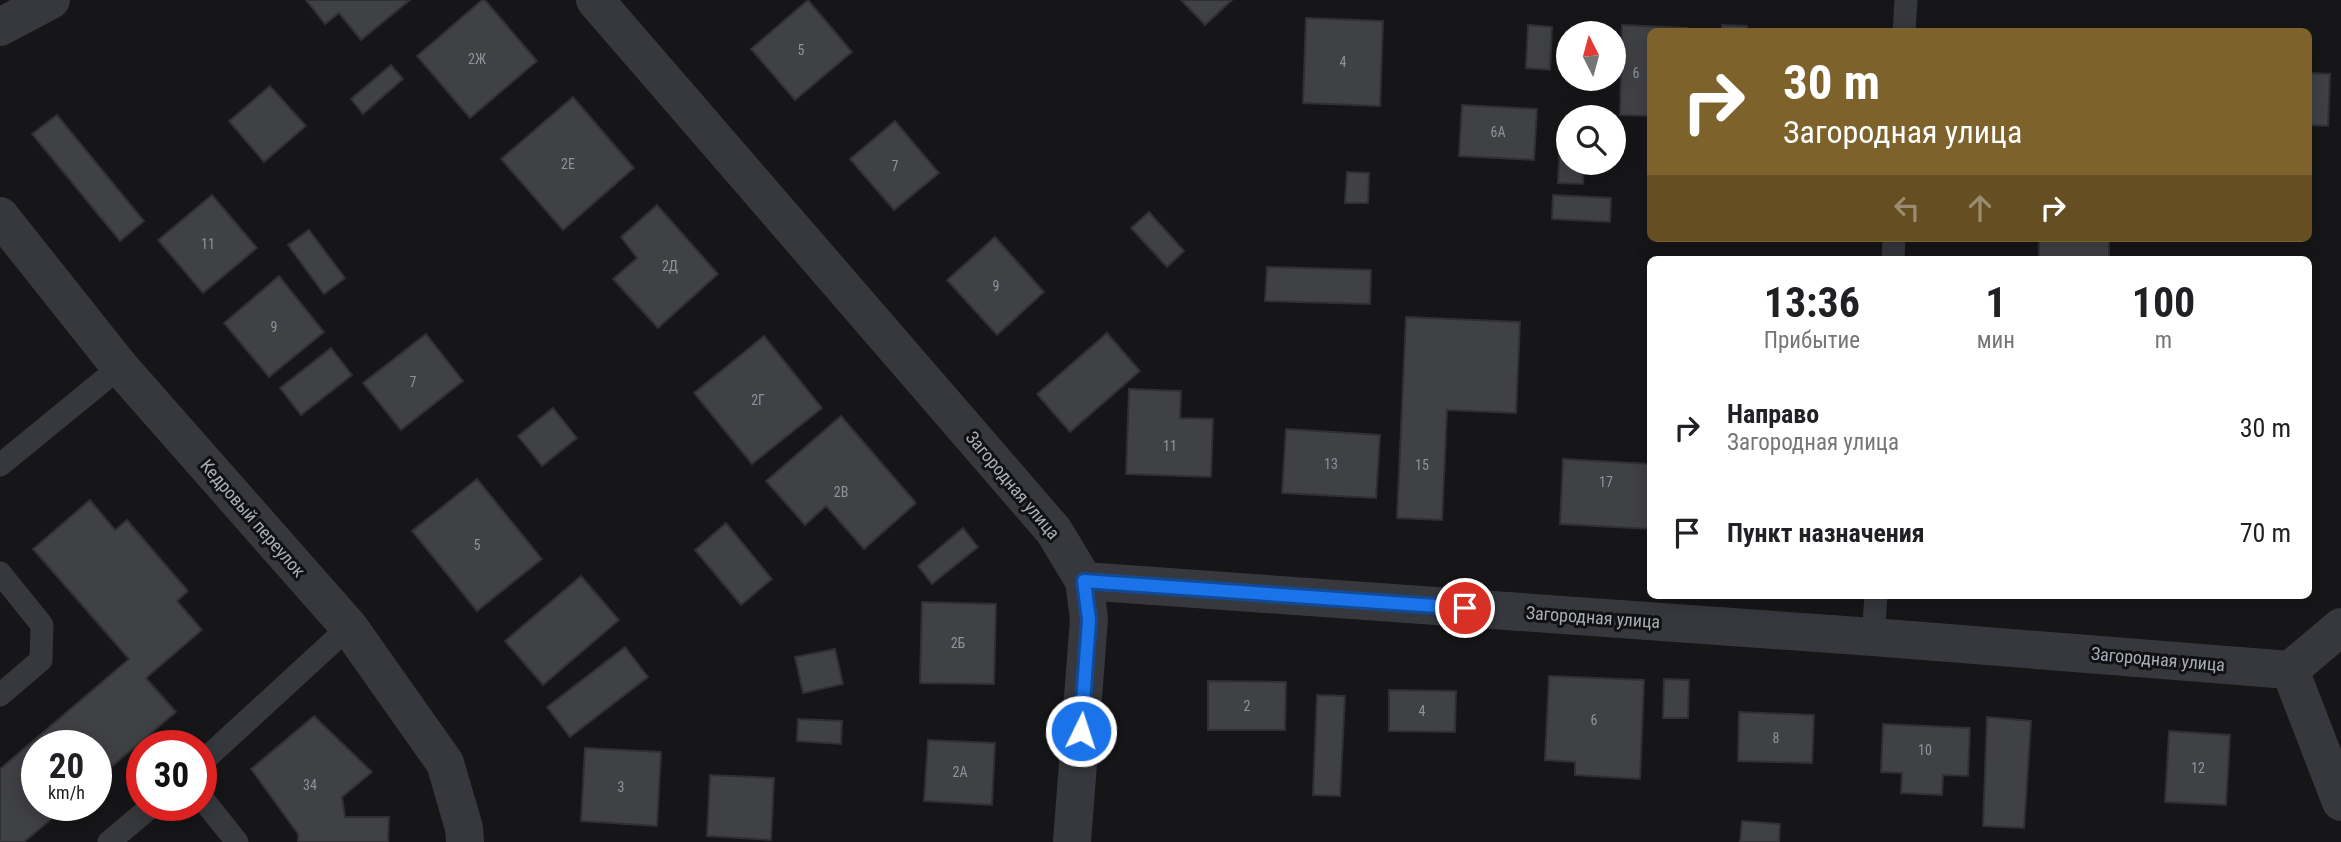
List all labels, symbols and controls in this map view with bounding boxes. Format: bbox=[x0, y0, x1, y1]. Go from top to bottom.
north arrow bbox=[1556, 21, 1626, 91]
map controls bbox=[1556, 21, 1626, 175]
house number: 5 bbox=[798, 42, 805, 58]
house number: 2Ж bbox=[468, 51, 486, 67]
house number: 4 bbox=[1340, 54, 1347, 70]
text: 30 m bbox=[1783, 54, 1880, 111]
icon: right bbox=[1668, 56, 1759, 147]
house number: 6 bbox=[1633, 65, 1640, 81]
button: search bbox=[1556, 105, 1626, 175]
text: Загородная улица bbox=[1783, 113, 2022, 151]
house number: 6А bbox=[1491, 124, 1505, 140]
house number: 2Е bbox=[561, 156, 575, 172]
house number: 7 bbox=[892, 158, 899, 174]
icon: left bbox=[1888, 189, 1926, 227]
icon: ahead bbox=[1961, 189, 1999, 227]
icon: right bbox=[2034, 189, 2072, 227]
house number: 11 bbox=[201, 236, 215, 252]
house number: 2Д bbox=[662, 258, 678, 274]
house number: 9 bbox=[993, 278, 999, 294]
text: 13:36 bbox=[1764, 278, 1860, 327]
text: 1 bbox=[1985, 278, 2006, 327]
text: 100 bbox=[2132, 278, 2195, 327]
house number: 9 bbox=[271, 319, 277, 335]
text: Прибытие bbox=[1764, 327, 1860, 354]
text: мин bbox=[1977, 327, 2015, 354]
text: m bbox=[2155, 327, 2172, 354]
house number: 7 bbox=[410, 374, 417, 390]
house number: 2Г bbox=[751, 392, 765, 408]
text: Направо bbox=[1727, 399, 1819, 429]
icon: right bbox=[1668, 409, 1706, 447]
text: 30 m bbox=[2240, 413, 2291, 443]
street label: Загородная улица bbox=[962, 427, 1064, 543]
text: Загородная улица bbox=[1727, 429, 1899, 456]
house number: 11 bbox=[1163, 438, 1177, 454]
street label: Кедровый переулок bbox=[196, 455, 310, 581]
house number: 13 bbox=[1324, 456, 1338, 472]
house number: 15 bbox=[1415, 457, 1429, 473]
house number: 17 bbox=[1599, 474, 1613, 490]
house number: 2В bbox=[834, 484, 848, 500]
icon: arrive bbox=[1668, 514, 1706, 552]
text: Пункт назначения bbox=[1727, 518, 1925, 548]
text: 70 m bbox=[2240, 518, 2291, 548]
house number: 5 bbox=[474, 537, 481, 553]
pin bbox=[1435, 578, 1495, 638]
icon: arrive bbox=[1446, 589, 1484, 627]
street label: Загородная улица bbox=[1525, 602, 1661, 632]
house number: 2Б bbox=[951, 635, 966, 651]
street label: Загородная улица bbox=[2090, 643, 2226, 675]
position arrow bbox=[1044, 694, 1118, 768]
house number: 2 bbox=[1244, 698, 1251, 714]
house number: 4 bbox=[1419, 703, 1426, 719]
house number: 6 bbox=[1591, 712, 1598, 728]
speed limit sign: 30 bbox=[126, 730, 217, 821]
house number: 8 bbox=[1773, 730, 1780, 746]
house number: 10 bbox=[1918, 742, 1932, 758]
text: 20 bbox=[49, 746, 84, 787]
house number: 12 bbox=[2191, 760, 2205, 776]
house number: 2А bbox=[953, 764, 967, 780]
house number: 34 bbox=[303, 777, 317, 793]
house number: 3 bbox=[618, 779, 624, 795]
text: km/h bbox=[48, 782, 85, 803]

